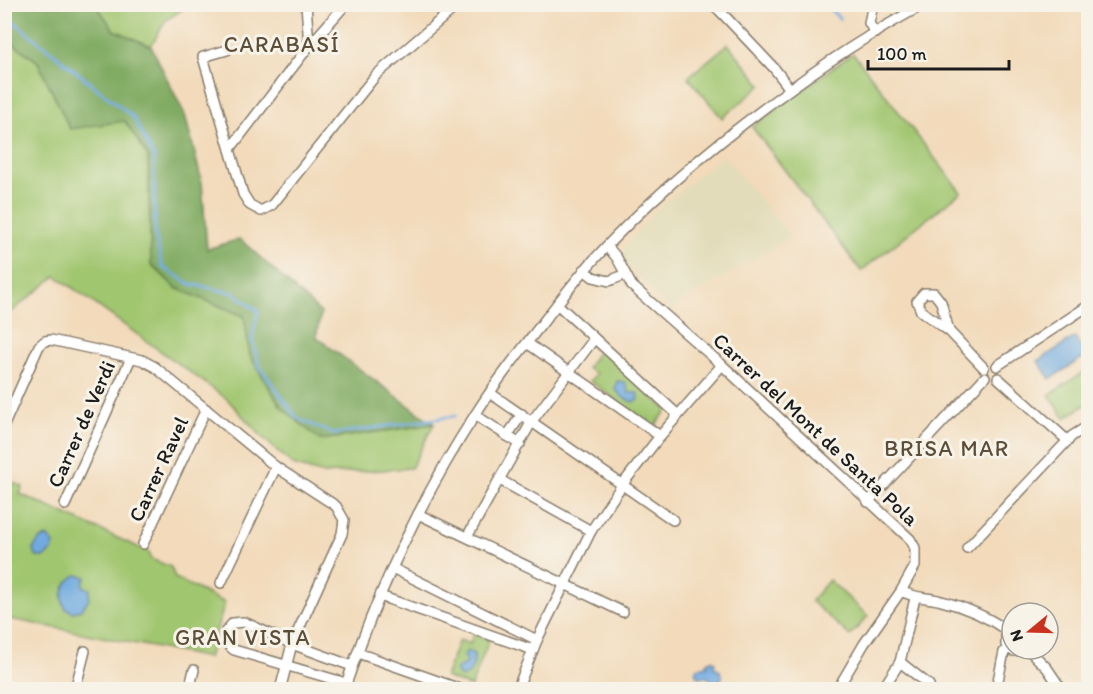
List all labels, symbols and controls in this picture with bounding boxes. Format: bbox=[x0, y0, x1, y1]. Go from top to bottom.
district label: CARABASÍ bbox=[224, 31, 340, 58]
scale bar bbox=[868, 33, 1009, 71]
text: 100 m bbox=[877, 43, 927, 65]
street label: Carrer del Mont de Santa Pola bbox=[708, 327, 924, 531]
street label: Carrer de Verdi bbox=[42, 357, 120, 491]
street label: Carrer Ravel bbox=[123, 412, 193, 525]
district label: BRISA MAR bbox=[884, 435, 1010, 462]
north arrow bbox=[1000, 601, 1060, 661]
district label: GRAN VISTA bbox=[175, 624, 311, 651]
text: N bbox=[1006, 628, 1027, 644]

